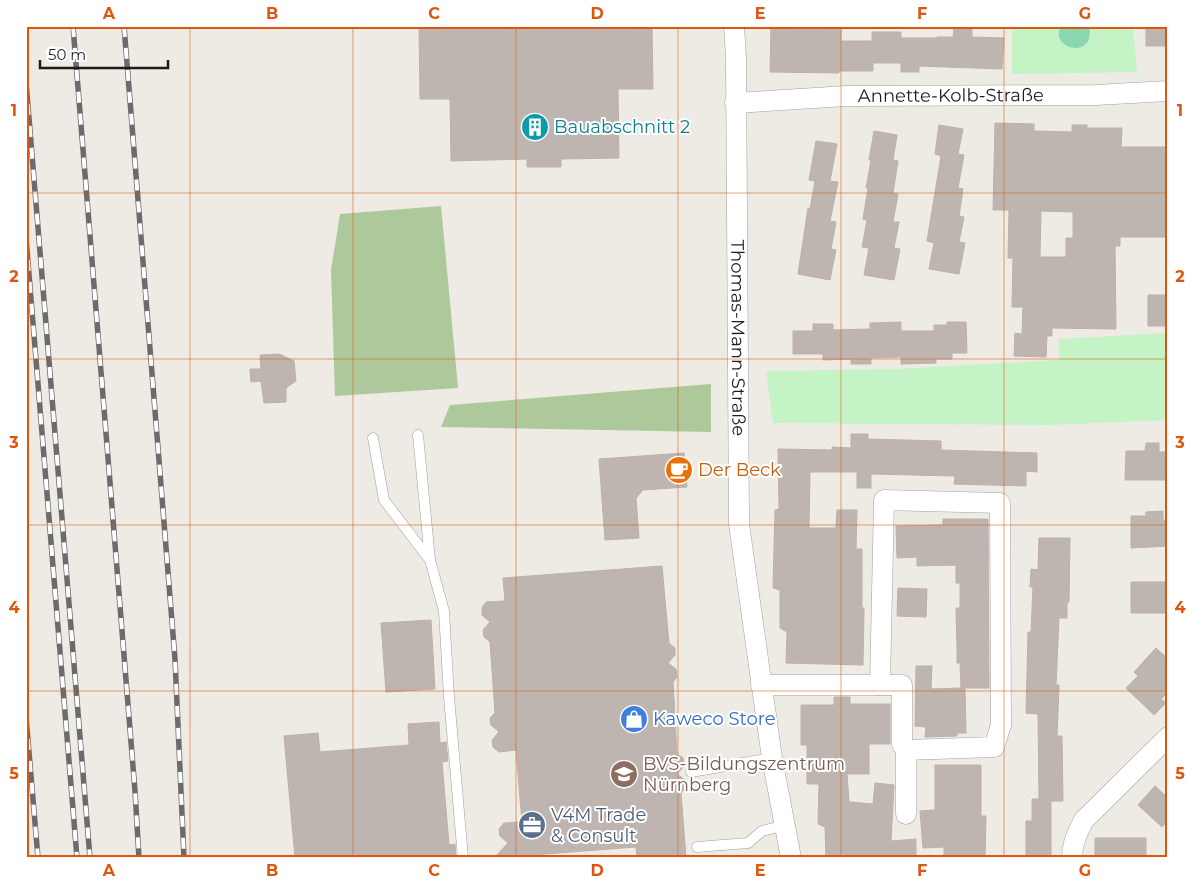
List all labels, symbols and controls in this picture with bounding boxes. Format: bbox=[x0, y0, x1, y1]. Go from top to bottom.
text: A bbox=[102, 4, 116, 23]
text: B bbox=[266, 4, 278, 23]
text: C bbox=[428, 4, 440, 23]
text: D bbox=[590, 4, 604, 23]
text: E bbox=[755, 4, 765, 23]
text: F bbox=[917, 4, 927, 23]
text: G bbox=[1079, 4, 1091, 23]
scale bar bbox=[40, 38, 168, 70]
text: 50 m bbox=[48, 45, 86, 64]
street label: Annette-Kolb-Straße bbox=[858, 84, 1044, 107]
text: 1 bbox=[11, 101, 17, 120]
text: 1 bbox=[1177, 101, 1183, 120]
building icon: Bauabschnitt 2 bbox=[520, 112, 550, 142]
place label: Bauabschnitt 2 bbox=[554, 116, 690, 138]
street label: Thomas-Mann-Straße bbox=[726, 240, 749, 436]
text: 2 bbox=[9, 267, 19, 286]
text: 2 bbox=[1175, 267, 1185, 286]
text: 3 bbox=[8, 433, 19, 452]
text: 3 bbox=[1174, 433, 1185, 452]
cafe icon: Der Beck bbox=[664, 455, 694, 485]
place label: Der Beck bbox=[698, 459, 781, 481]
text: 4 bbox=[8, 598, 20, 617]
text: 4 bbox=[1174, 598, 1186, 617]
shop icon: Kaweco Store bbox=[619, 704, 649, 734]
place label: Kaweco Store bbox=[653, 708, 776, 730]
place label: BVS-Bildungszentrum Nürnberg bbox=[643, 753, 845, 796]
school or university icon: BVS-Bildungszentrum Nürnberg bbox=[609, 759, 639, 789]
text: 5 bbox=[9, 764, 19, 783]
text: 5 bbox=[1175, 764, 1185, 783]
place label: V4M Trade & Consult bbox=[551, 804, 646, 847]
office icon: V4M Trade & Consult bbox=[517, 810, 547, 840]
text: A bbox=[102, 861, 116, 880]
text: B bbox=[266, 861, 278, 880]
text: C bbox=[428, 861, 440, 880]
text: D bbox=[590, 861, 604, 880]
text: E bbox=[755, 861, 765, 880]
text: F bbox=[917, 861, 927, 880]
text: G bbox=[1079, 861, 1091, 880]

